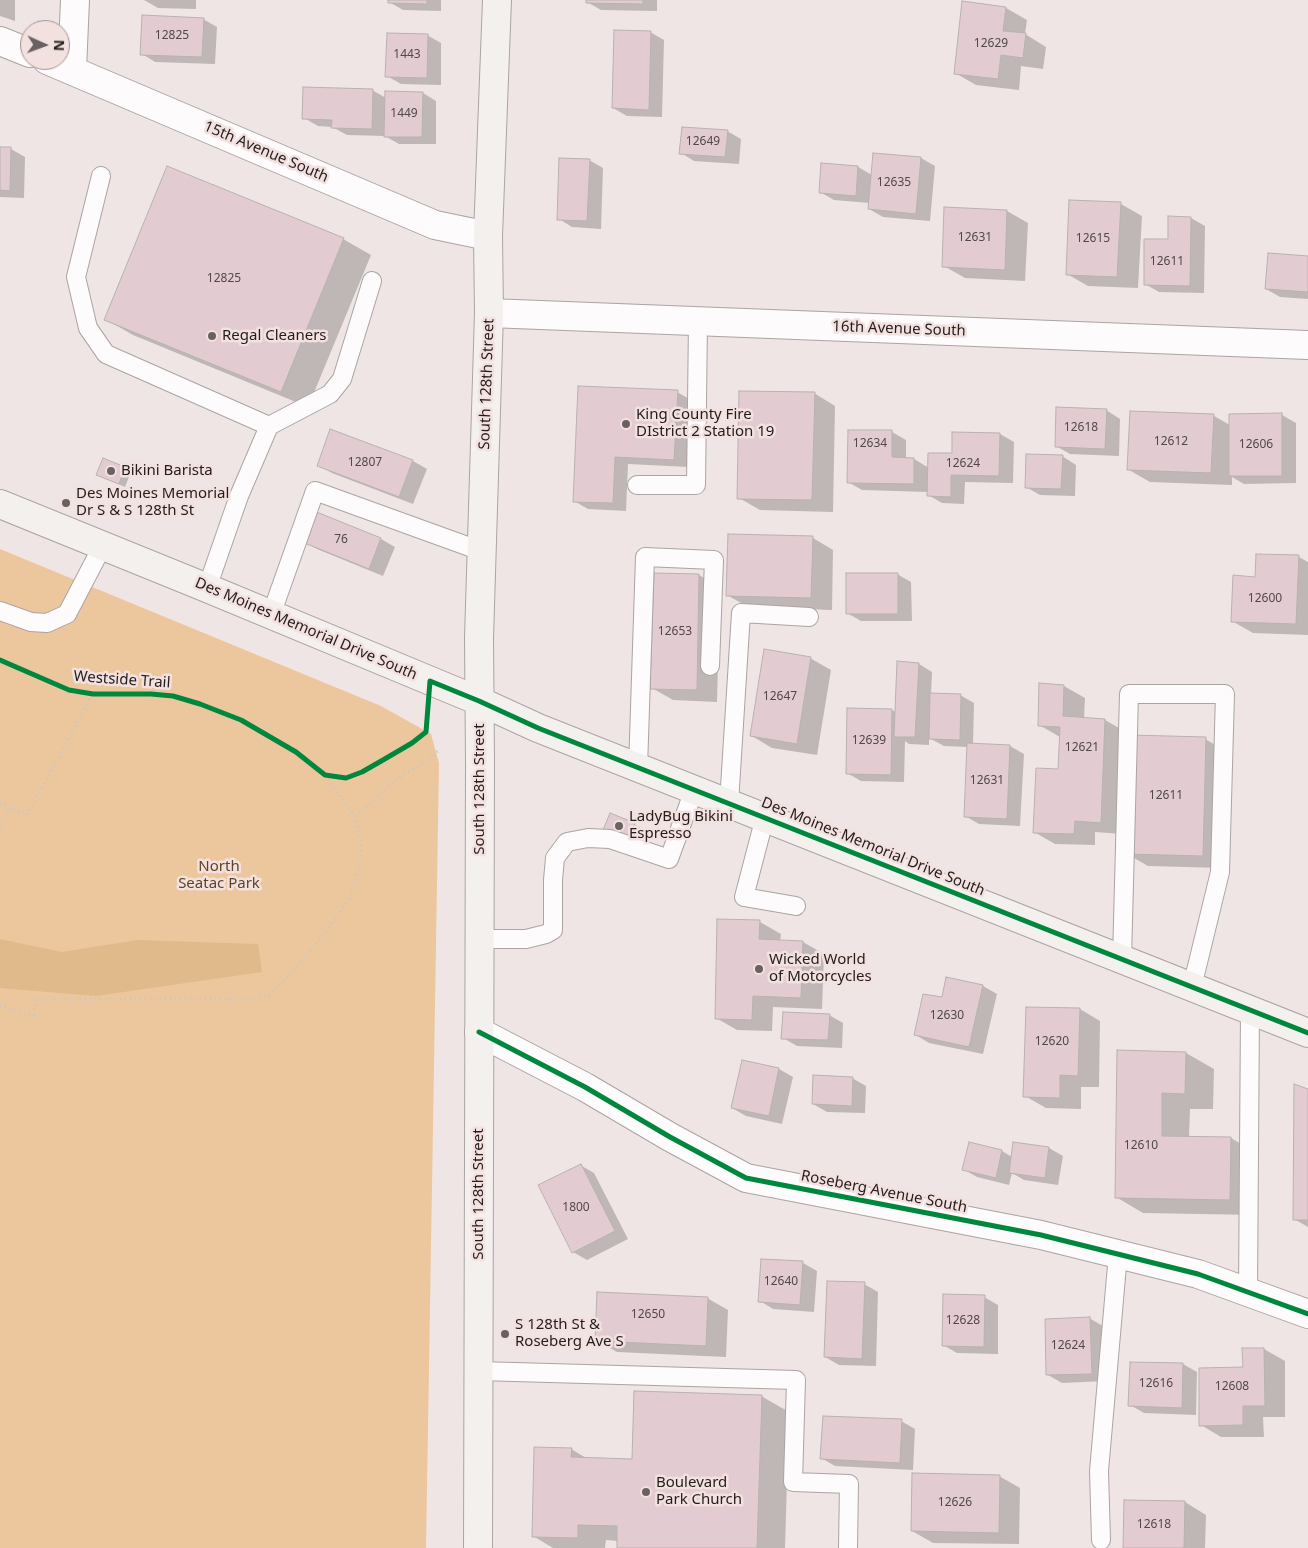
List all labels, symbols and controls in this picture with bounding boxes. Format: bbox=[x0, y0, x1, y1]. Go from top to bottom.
north arrow bbox=[20, 20, 70, 70]
house number: 12825 bbox=[155, 29, 189, 43]
house number: 12629 bbox=[974, 37, 1008, 51]
text: N bbox=[50, 39, 69, 52]
house number: 1443 bbox=[393, 48, 421, 62]
house number: 1449 bbox=[390, 107, 418, 121]
street label: 15th Avenue South bbox=[201, 118, 331, 186]
house number: 12649 bbox=[686, 135, 720, 149]
house number: 12635 bbox=[877, 176, 911, 190]
house number: 12631 bbox=[958, 231, 992, 245]
house number: 12615 bbox=[1076, 232, 1110, 246]
house number: 12611 bbox=[1150, 255, 1184, 269]
house number: 12825 bbox=[207, 272, 241, 286]
street label: South 128th Street bbox=[476, 318, 498, 450]
street label: 16th Avenue South bbox=[832, 318, 966, 340]
place label: Regal Cleaners bbox=[222, 327, 327, 345]
marker: Regal Cleaners bbox=[206, 330, 218, 342]
place label: King County Fire DIstrict 2 Station 19 bbox=[636, 406, 774, 441]
marker: King County Fire DIstrict 2 Station 19 bbox=[620, 418, 632, 430]
house number: 12618 bbox=[1064, 421, 1098, 435]
house number: 12612 bbox=[1154, 435, 1188, 449]
house number: 12634 bbox=[853, 437, 887, 451]
house number: 12606 bbox=[1239, 438, 1273, 452]
house number: 12807 bbox=[348, 456, 382, 470]
house number: 12624 bbox=[946, 457, 980, 471]
place label: Bikini Barista bbox=[121, 462, 213, 480]
marker: Bikini Barista bbox=[105, 465, 117, 477]
place label: Des Moines Memorial Dr S & S 128th St bbox=[76, 485, 229, 520]
marker: Des Moines Memorial Dr S & S 128th St bbox=[60, 497, 72, 509]
house number: 76 bbox=[334, 533, 348, 547]
street label: Des Moines Memorial Drive South bbox=[192, 574, 420, 684]
house number: 12600 bbox=[1248, 592, 1282, 606]
house number: 12653 bbox=[658, 625, 692, 639]
street label: Westside Trail bbox=[73, 668, 171, 692]
house number: 12647 bbox=[763, 690, 797, 704]
street label: South 128th Street bbox=[471, 723, 489, 855]
house number: 12639 bbox=[852, 734, 886, 748]
house number: 12621 bbox=[1065, 741, 1099, 755]
house number: 12631 bbox=[970, 774, 1004, 788]
house number: 12611 bbox=[1149, 789, 1183, 803]
street label: Des Moines Memorial Drive South bbox=[759, 794, 987, 900]
place label: LadyBug Bikini Espresso bbox=[629, 808, 733, 843]
marker: LadyBug Bikini Espresso bbox=[613, 820, 625, 832]
park label: North Seatac Park bbox=[178, 858, 260, 893]
place label: Wicked World of Motorcycles bbox=[769, 951, 872, 986]
marker: Wicked World of Motorcycles bbox=[753, 963, 765, 975]
house number: 12630 bbox=[930, 1009, 964, 1023]
house number: 12620 bbox=[1035, 1035, 1069, 1049]
street label: South 128th Street bbox=[470, 1128, 488, 1260]
house number: 12610 bbox=[1124, 1139, 1158, 1153]
street label: Roseberg Avenue South bbox=[799, 1167, 969, 1217]
house number: 1800 bbox=[562, 1201, 590, 1215]
house number: 12640 bbox=[764, 1275, 798, 1289]
house number: 12650 bbox=[631, 1308, 665, 1322]
house number: 12628 bbox=[946, 1314, 980, 1328]
place label: S 128th St & Roseberg Ave S bbox=[515, 1316, 624, 1351]
marker: S 128th St & Roseberg Ave S bbox=[499, 1328, 511, 1340]
house number: 12624 bbox=[1051, 1339, 1085, 1353]
house number: 12616 bbox=[1139, 1377, 1173, 1391]
house number: 12608 bbox=[1215, 1380, 1249, 1394]
place label: Boulevard Park Church bbox=[656, 1474, 742, 1509]
marker: Boulevard Park Church bbox=[640, 1486, 652, 1498]
house number: 12626 bbox=[938, 1496, 972, 1510]
house number: 12618 bbox=[1137, 1518, 1171, 1532]

